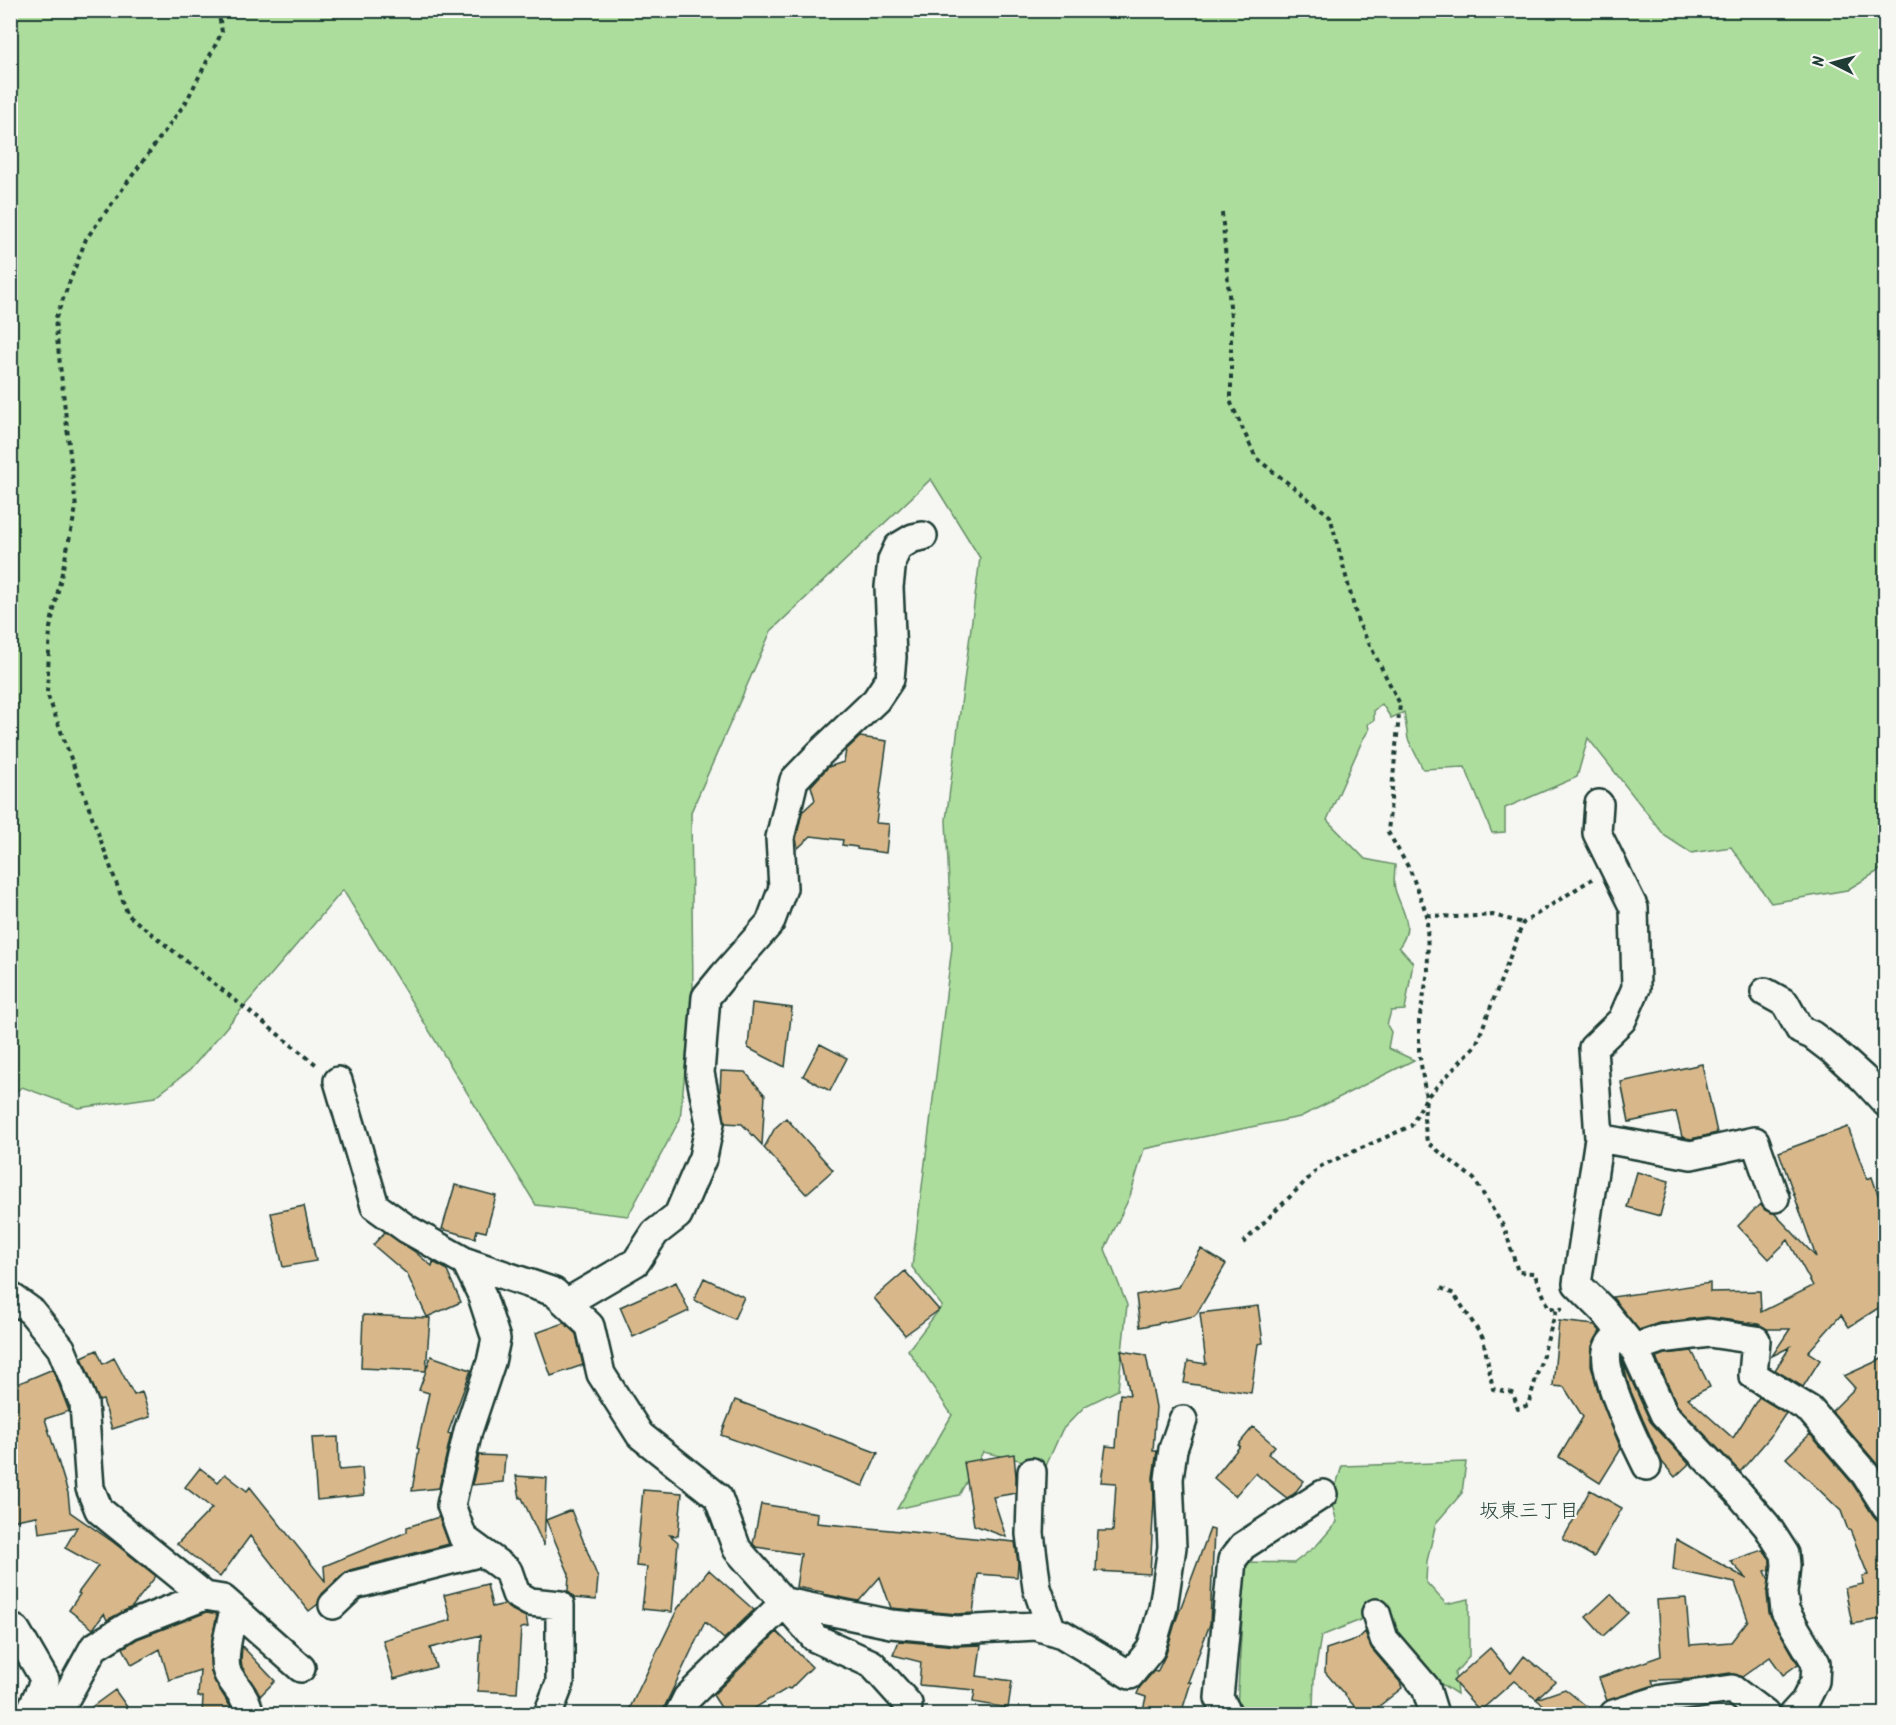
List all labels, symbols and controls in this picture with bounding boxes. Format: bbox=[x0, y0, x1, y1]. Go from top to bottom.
north arrow bbox=[1803, 33, 1863, 93]
text: N bbox=[1807, 55, 1833, 68]
district label: 坂東三丁目 bbox=[1479, 1496, 1579, 1528]

